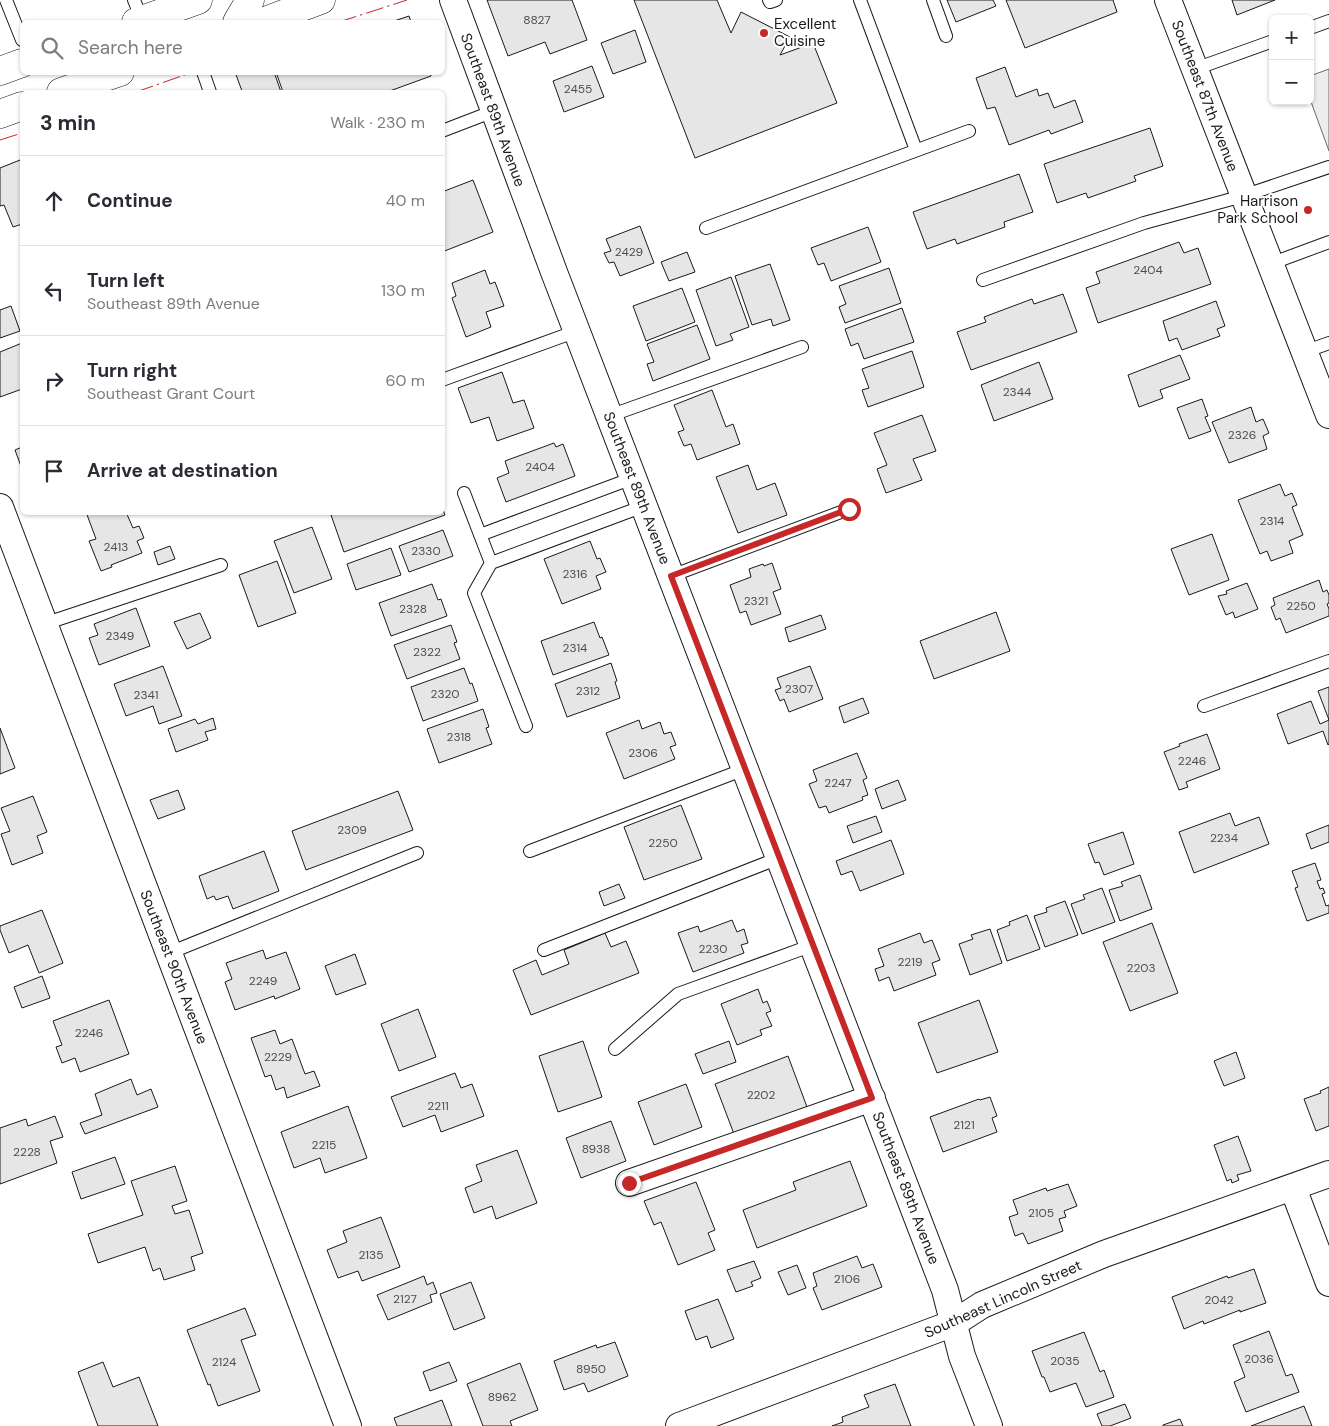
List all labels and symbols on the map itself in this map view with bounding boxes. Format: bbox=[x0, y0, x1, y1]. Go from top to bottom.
house number: 8827 bbox=[523, 12, 551, 28]
place label: Excellent Cuisine bbox=[774, 14, 837, 51]
street label: Southeast 87th Avenue bbox=[1167, 17, 1243, 175]
marker: Excellent Cuisine bbox=[758, 27, 770, 39]
street label: Southeast 89th Avenue bbox=[456, 30, 530, 190]
house number: 2455 bbox=[564, 81, 592, 97]
place label: Harrison Park School bbox=[1217, 191, 1298, 228]
marker: Harrison Park School bbox=[1302, 204, 1314, 216]
house number: 2429 bbox=[615, 244, 643, 260]
house number: 2404 bbox=[1133, 262, 1163, 278]
house number: 2344 bbox=[1003, 384, 1031, 400]
street label: Southeast 89th Avenue bbox=[599, 409, 675, 567]
house number: 2326 bbox=[1228, 427, 1256, 443]
house number: 2404 bbox=[525, 459, 555, 475]
route start bbox=[838, 498, 861, 521]
house number: 2314 bbox=[1260, 513, 1284, 529]
house number: 2413 bbox=[104, 539, 128, 555]
house number: 2330 bbox=[411, 543, 441, 559]
house number: 2316 bbox=[562, 566, 588, 582]
house number: 2321 bbox=[744, 593, 768, 609]
house number: 2250 bbox=[1286, 598, 1316, 614]
house number: 2328 bbox=[399, 601, 427, 617]
house number: 2349 bbox=[106, 628, 134, 644]
house number: 2314 bbox=[563, 640, 587, 656]
house number: 2322 bbox=[413, 644, 441, 660]
house number: 2307 bbox=[785, 681, 813, 697]
house number: 2312 bbox=[576, 683, 600, 699]
house number: 2320 bbox=[430, 686, 460, 702]
house number: 2341 bbox=[133, 687, 159, 703]
house number: 2318 bbox=[447, 729, 471, 745]
house number: 2306 bbox=[628, 745, 658, 761]
house number: 2246 bbox=[1178, 753, 1206, 769]
house number: 2247 bbox=[824, 775, 852, 791]
house number: 2309 bbox=[337, 822, 367, 838]
house number: 2234 bbox=[1210, 830, 1238, 846]
house number: 2250 bbox=[648, 835, 678, 851]
street label: Southeast 90th Avenue bbox=[135, 887, 213, 1047]
house number: 2230 bbox=[698, 941, 728, 957]
house number: 2219 bbox=[897, 954, 923, 970]
house number: 2203 bbox=[1126, 960, 1156, 976]
house number: 2249 bbox=[249, 973, 277, 989]
house number: 2246 bbox=[75, 1025, 103, 1041]
house number: 2229 bbox=[264, 1049, 292, 1065]
house number: 2202 bbox=[747, 1087, 775, 1103]
house number: 2211 bbox=[427, 1098, 449, 1114]
street label: Southeast 89th Avenue bbox=[868, 1109, 944, 1267]
house number: 2121 bbox=[953, 1117, 975, 1133]
house number: 2215 bbox=[312, 1137, 336, 1153]
house number: 8938 bbox=[582, 1141, 610, 1157]
house number: 2228 bbox=[13, 1144, 41, 1160]
route end bbox=[618, 1172, 641, 1195]
house number: 2105 bbox=[1028, 1205, 1054, 1221]
house number: 2135 bbox=[358, 1247, 384, 1263]
street label: Southeast Lincoln Street bbox=[921, 1255, 1085, 1343]
house number: 2106 bbox=[834, 1271, 860, 1287]
house number: 2127 bbox=[393, 1291, 417, 1307]
house number: 2042 bbox=[1204, 1292, 1234, 1308]
house number: 2036 bbox=[1244, 1351, 1274, 1367]
house number: 2035 bbox=[1050, 1353, 1080, 1369]
house number: 2124 bbox=[212, 1354, 236, 1370]
house number: 8950 bbox=[576, 1361, 606, 1377]
house number: 8962 bbox=[488, 1389, 516, 1405]

